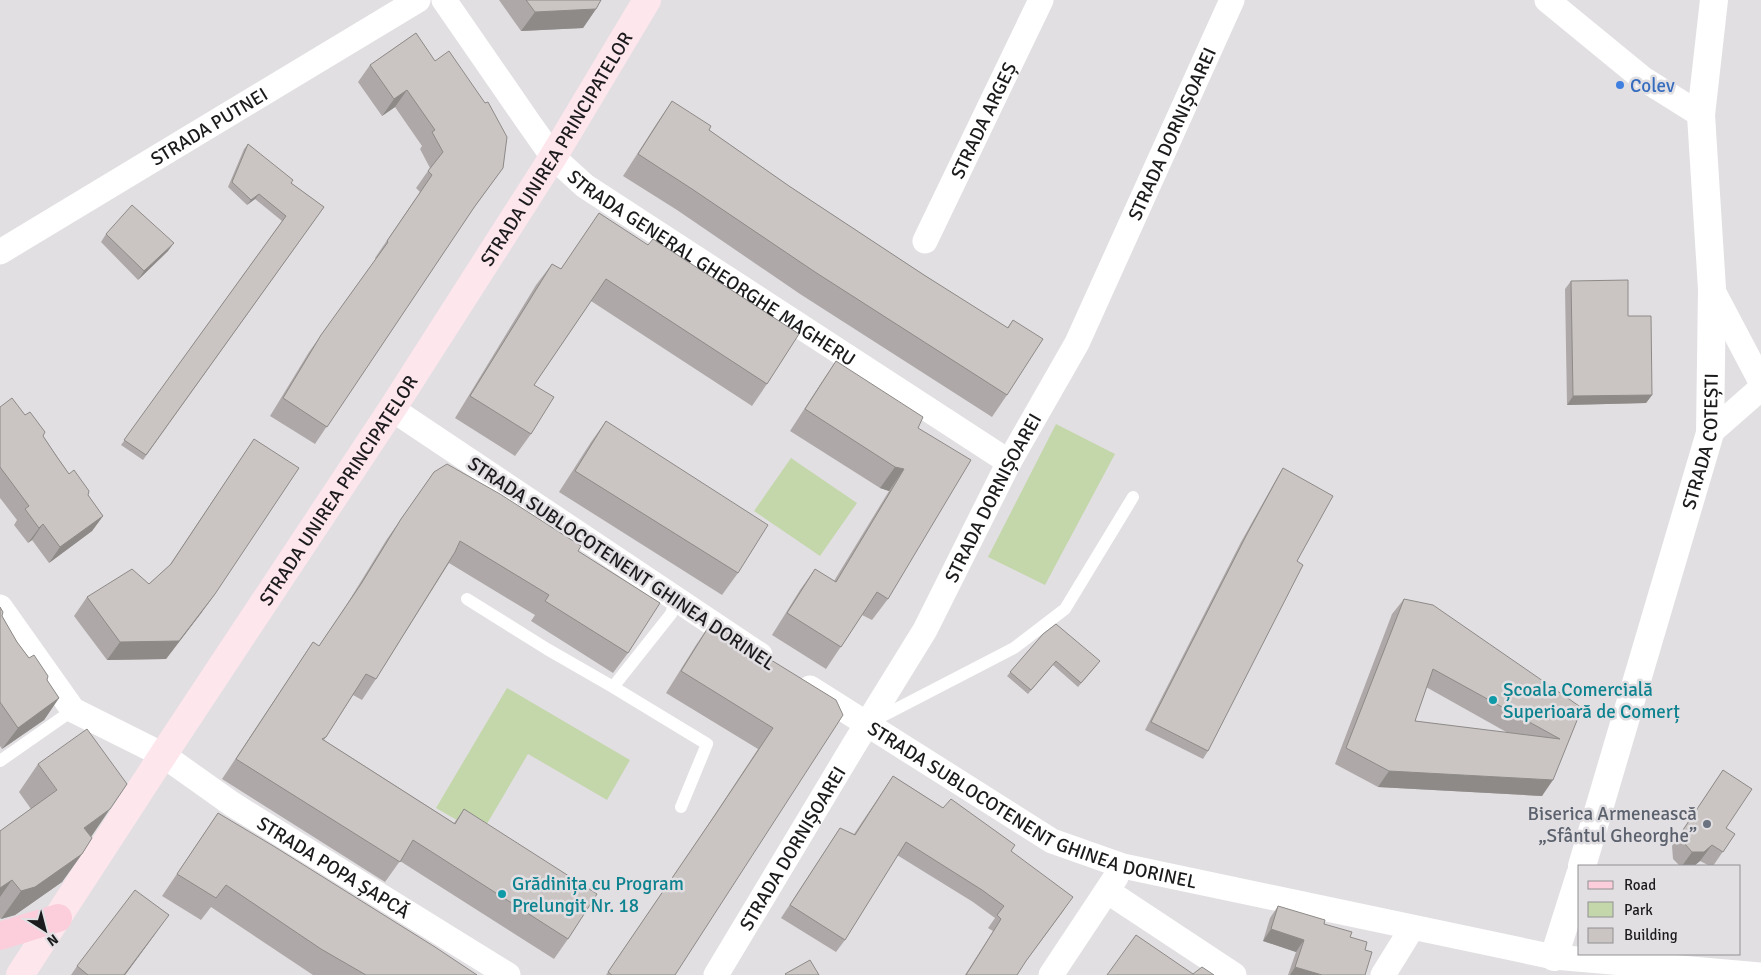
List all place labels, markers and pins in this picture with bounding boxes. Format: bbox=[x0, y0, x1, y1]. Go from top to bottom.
place label: Colev bbox=[1630, 74, 1675, 98]
marker: Colev bbox=[1614, 79, 1626, 91]
place label: Școala Comercială Superioară de Comerț bbox=[1503, 678, 1680, 724]
marker: Școala Comercială Superioară de Comerț bbox=[1487, 694, 1499, 706]
place label: Biserica Armenească „Sfântul Gheorghe” bbox=[1528, 802, 1697, 848]
marker: Biserica Armenească „Sfântul Gheorghe” bbox=[1701, 818, 1713, 830]
place label: Grădinița cu Program Prelungit Nr. 18 bbox=[512, 872, 684, 918]
marker: Grădinița cu Program Prelungit Nr. 18 bbox=[496, 888, 508, 900]

